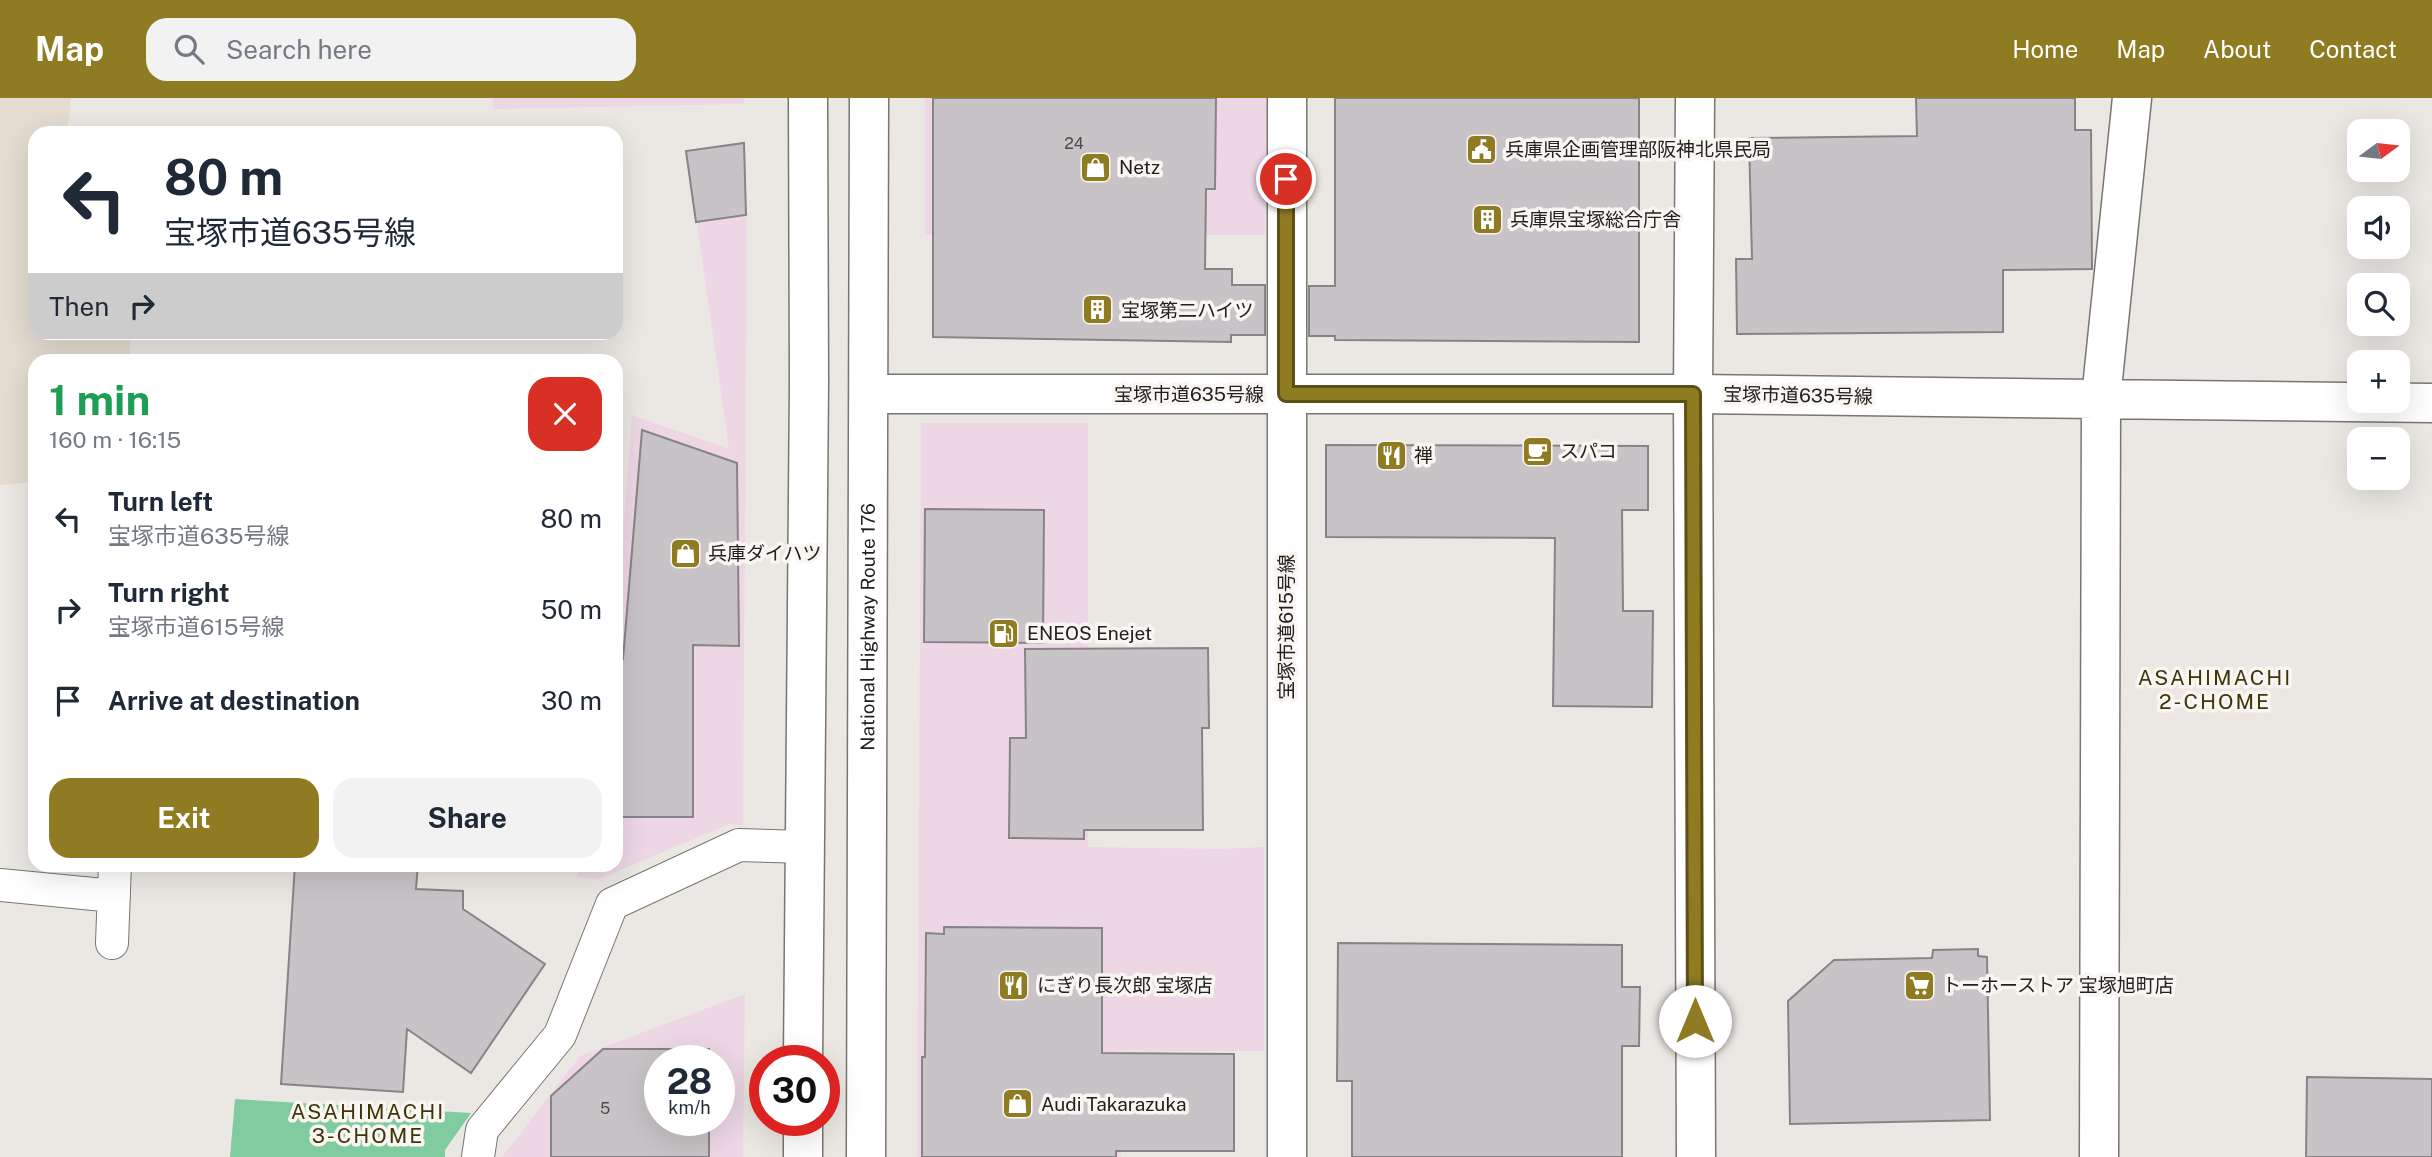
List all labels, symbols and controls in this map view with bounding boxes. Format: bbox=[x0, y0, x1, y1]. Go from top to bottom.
search box bbox=[146, 18, 636, 81]
text: Map bbox=[35, 30, 104, 68]
icon: search bbox=[170, 30, 208, 68]
text: Search here bbox=[226, 34, 372, 65]
text: Home bbox=[2012, 35, 2078, 63]
text: Map bbox=[2116, 35, 2165, 63]
text: About bbox=[2203, 35, 2271, 63]
text: Contact bbox=[2309, 35, 2397, 63]
north arrow bbox=[2347, 119, 2410, 182]
map controls bbox=[2347, 119, 2410, 490]
public building icon: 兵庫県企画管理部阪神北県民局 bbox=[1465, 132, 1499, 166]
house number: 24 bbox=[1064, 134, 1084, 153]
place label: 兵庫県企画管理部阪神北県民局 bbox=[1505, 138, 1771, 160]
text: 80 m bbox=[164, 148, 283, 206]
pin bbox=[1256, 149, 1316, 209]
shop icon: Netz bbox=[1079, 150, 1113, 184]
icon: left bbox=[49, 154, 140, 245]
place label: Netz bbox=[1119, 156, 1160, 178]
icon: arrive bbox=[1267, 160, 1305, 198]
button: sound bbox=[2347, 196, 2410, 259]
building icon: 兵庫県宝塚総合庁舎 bbox=[1470, 202, 1504, 236]
place label: 兵庫県宝塚総合庁舎 bbox=[1510, 208, 1681, 230]
text: 宝塚市道635号線 bbox=[164, 214, 416, 251]
button: search bbox=[2347, 273, 2410, 336]
icon: right bbox=[123, 287, 161, 325]
text: Then bbox=[49, 291, 109, 322]
building icon: 宝塚第二ハイツ bbox=[1081, 293, 1115, 327]
place label: 宝塚第二ハイツ bbox=[1121, 299, 1254, 321]
button: + bbox=[2347, 350, 2410, 413]
text: 1 min bbox=[49, 375, 150, 424]
button: close bbox=[528, 377, 602, 451]
street label: 宝塚市道635号線 bbox=[1114, 383, 1264, 405]
street label: 宝塚市道635号線 bbox=[1723, 383, 1873, 407]
text: 160 m · 16:15 bbox=[49, 426, 181, 453]
button: − bbox=[2347, 427, 2410, 490]
cafe icon: スパコ bbox=[1520, 434, 1554, 468]
restaurant icon: 禅 bbox=[1374, 438, 1408, 472]
place label: スパコ bbox=[1560, 440, 1617, 462]
place label: 禅 bbox=[1414, 444, 1433, 466]
text: Turn left bbox=[108, 486, 213, 517]
icon: left bbox=[49, 500, 87, 538]
text: 80 m bbox=[541, 503, 602, 534]
street label: National Highway Route 176 bbox=[856, 503, 879, 751]
text: 宝塚市道635号線 bbox=[108, 522, 289, 549]
shop icon: 兵庫ダイハツ bbox=[668, 536, 702, 570]
place label: 兵庫ダイハツ bbox=[708, 542, 822, 564]
street label: 宝塚市道615号線 bbox=[1275, 554, 1297, 700]
text: Turn right bbox=[108, 577, 230, 608]
icon: right bbox=[49, 591, 87, 629]
text: 50 m bbox=[541, 594, 602, 625]
text: 宝塚市道615号線 bbox=[108, 613, 284, 640]
fuel station icon: ENEOS Enejet bbox=[987, 616, 1021, 650]
place label: ENEOS Enejet bbox=[1027, 622, 1152, 644]
district label: ASAHIMACHI 2-CHOME bbox=[2138, 665, 2292, 714]
icon: arrive bbox=[49, 682, 87, 720]
text: Arrive at destination bbox=[108, 685, 360, 716]
text: 30 m bbox=[541, 685, 602, 716]
button: Exit bbox=[49, 778, 319, 858]
button: Share bbox=[333, 778, 602, 858]
restaurant icon: にぎり長次郎 宝塚店 bbox=[997, 968, 1031, 1002]
supermarket icon: トーホーストア 宝塚旭町店 bbox=[1902, 968, 1936, 1002]
place label: にぎり長次郎 宝塚店 bbox=[1037, 974, 1213, 996]
place label: トーホーストア 宝塚旭町店 bbox=[1942, 974, 2174, 996]
position arrow bbox=[1658, 984, 1732, 1058]
speed limit sign: 30 bbox=[749, 1045, 840, 1136]
text: 28 bbox=[667, 1061, 712, 1102]
shop icon: Audi Takarazuka bbox=[1001, 1087, 1035, 1121]
place label: Audi Takarazuka bbox=[1041, 1093, 1186, 1115]
text: km/h bbox=[668, 1097, 711, 1118]
district label: ASAHIMACHI 3-CHOME bbox=[291, 1099, 445, 1148]
house number: 5 bbox=[600, 1099, 610, 1118]

